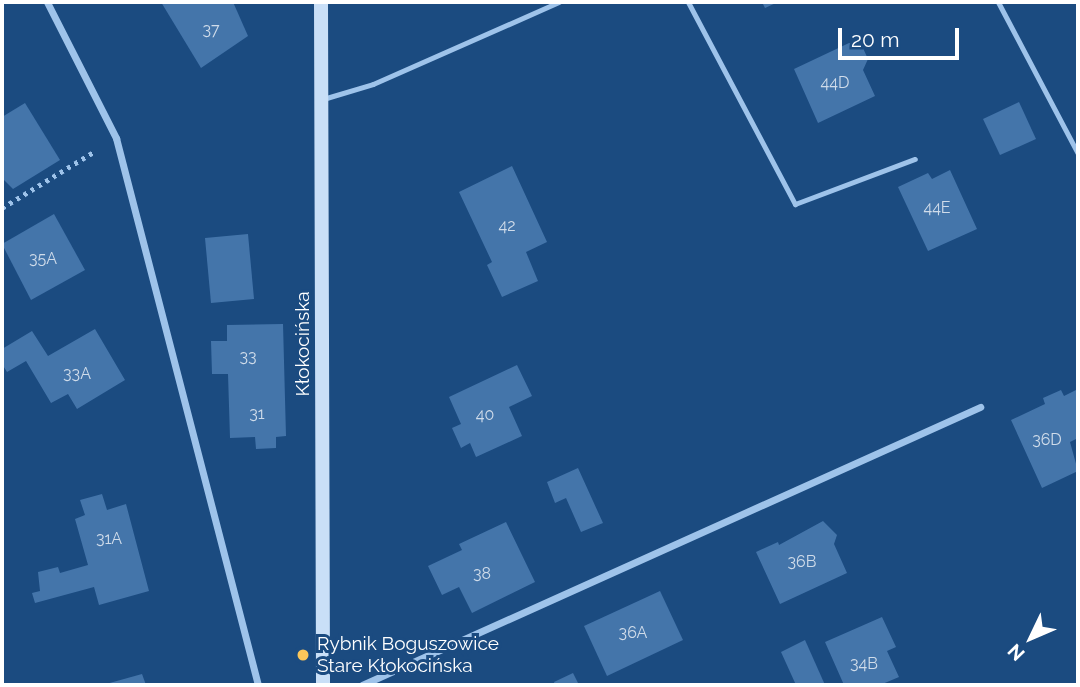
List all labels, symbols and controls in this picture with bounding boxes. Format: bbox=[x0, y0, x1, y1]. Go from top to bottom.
scale bar bbox=[842, 14, 963, 58]
house number: 37 bbox=[202, 20, 220, 40]
text: 20 m bbox=[851, 27, 899, 52]
house number: 44D bbox=[821, 73, 849, 93]
house number: 44E bbox=[923, 198, 951, 218]
house number: 42 bbox=[498, 216, 516, 236]
house number: 35A bbox=[29, 249, 57, 269]
street label: Kłokocińska bbox=[292, 291, 314, 397]
house number: 33 bbox=[239, 347, 257, 367]
house number: 33A bbox=[63, 364, 91, 384]
house number: 31 bbox=[249, 404, 265, 424]
house number: 40 bbox=[476, 405, 494, 425]
house number: 36D bbox=[1032, 430, 1062, 450]
house number: 31A bbox=[96, 529, 122, 549]
house number: 36B bbox=[788, 552, 816, 572]
house number: 38 bbox=[473, 564, 491, 584]
north arrow bbox=[996, 603, 1066, 673]
house number: 36A bbox=[619, 623, 647, 643]
place label: Rybnik Boguszowice Stare Kłokocińska bbox=[317, 633, 499, 677]
text: N bbox=[1003, 640, 1029, 665]
marker: Rybnik Boguszowice Stare Kłokocińska bbox=[295, 647, 311, 663]
house number: 34B bbox=[850, 654, 878, 674]

